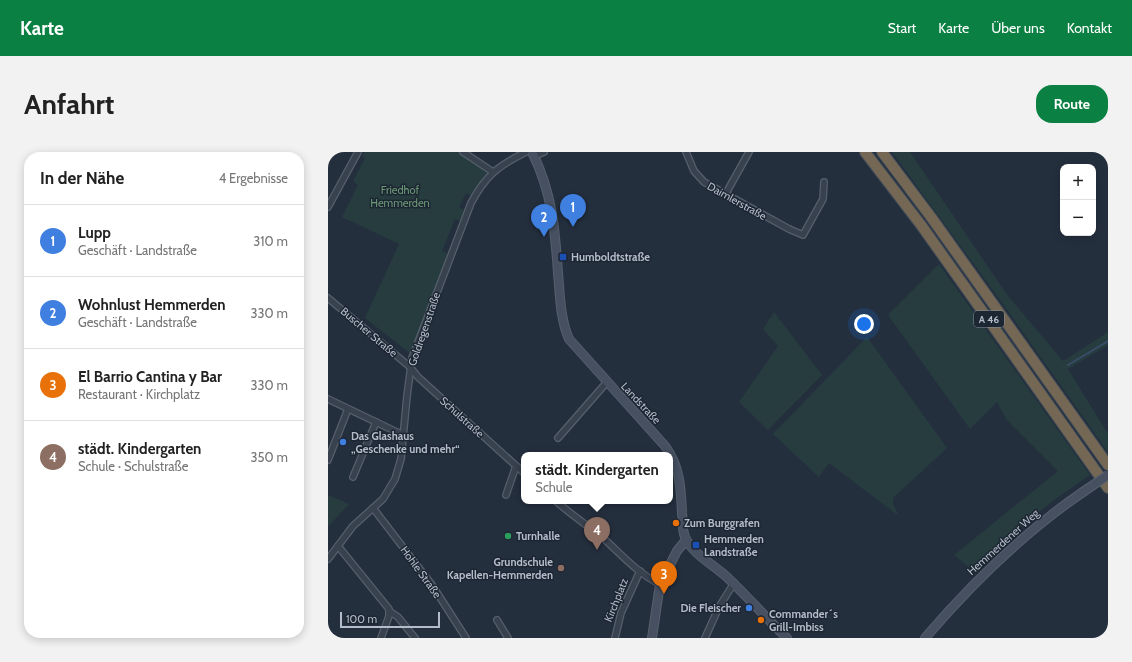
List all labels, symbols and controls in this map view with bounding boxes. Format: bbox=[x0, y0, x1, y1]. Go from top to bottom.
text: Karte bbox=[20, 17, 64, 40]
text: Start bbox=[888, 19, 916, 37]
text: Karte bbox=[938, 19, 969, 37]
text: Über uns bbox=[991, 19, 1045, 37]
text: Kontakt bbox=[1067, 19, 1112, 37]
button: Route bbox=[1036, 85, 1108, 123]
text: Anfahrt bbox=[24, 87, 114, 121]
map controls bbox=[1060, 164, 1096, 236]
button: + bbox=[1060, 164, 1096, 200]
text: In der Nähe bbox=[40, 168, 124, 188]
text: 4 Ergebnisse bbox=[219, 170, 288, 186]
street label: Daimlerstraße bbox=[705, 179, 769, 223]
park label: Friedhof Hemmerden bbox=[370, 183, 430, 210]
pin: 1 bbox=[560, 194, 586, 227]
button: − bbox=[1060, 200, 1096, 236]
pin: 2 bbox=[531, 204, 557, 237]
text: Lupp bbox=[78, 224, 111, 242]
text: 1 bbox=[51, 233, 55, 249]
text: 310 m bbox=[253, 233, 288, 249]
text: Geschäft · Landstraße bbox=[78, 242, 197, 258]
place label: Humboldtstraße bbox=[571, 250, 650, 264]
marker: Humboldtstraße bbox=[558, 252, 568, 262]
street label: Goldregenstraße bbox=[405, 290, 443, 368]
text: Wohnlust Hemmerden bbox=[78, 296, 226, 314]
street label: Buscher Straße bbox=[338, 304, 401, 360]
text: 2 bbox=[50, 305, 56, 321]
text: 330 m bbox=[251, 305, 288, 321]
road number: A 46 bbox=[974, 311, 1004, 327]
text: Geschäft · Landstraße bbox=[78, 314, 197, 330]
your location bbox=[854, 314, 874, 334]
text: El Barrio Cantina y Bar bbox=[78, 368, 222, 386]
text: 3 bbox=[49, 377, 57, 393]
text: 330 m bbox=[251, 377, 288, 393]
street label: Landstraße bbox=[618, 379, 664, 427]
text: Restaurant · Kirchplatz bbox=[78, 386, 200, 402]
street label: Schulstraße bbox=[437, 394, 487, 441]
place label: Das Glashaus „Geschenke und mehr“ bbox=[351, 429, 460, 456]
marker: Das Glashaus „Geschenke und mehr“ bbox=[338, 437, 348, 447]
text: städt. Kindergarten bbox=[78, 440, 201, 458]
text: 4 bbox=[49, 449, 57, 465]
text: 350 m bbox=[251, 449, 288, 465]
popup bbox=[521, 452, 673, 504]
text: Schule · Schulstraße bbox=[78, 458, 189, 474]
text: städt. Kindergarten bbox=[535, 461, 659, 479]
text: Schule bbox=[535, 479, 572, 495]
street label: Hemmerdener Weg bbox=[964, 506, 1042, 578]
place label: Zum Burggrafen bbox=[684, 516, 760, 530]
pin: 4 bbox=[584, 517, 610, 550]
marker: Zum Burggrafen bbox=[671, 518, 681, 528]
place label: Turnhalle bbox=[516, 529, 560, 543]
marker: Turnhalle bbox=[503, 531, 513, 541]
place label: Hemmerden Landstraße bbox=[704, 532, 764, 559]
marker: Hemmerden Landstraße bbox=[691, 540, 701, 550]
street label: Hohle Straße bbox=[397, 543, 445, 601]
place label: Grundschule Kapellen-Hemmerden bbox=[447, 555, 553, 582]
pin: 3 bbox=[651, 561, 677, 594]
marker: Grundschule Kapellen-Hemmerden bbox=[556, 563, 566, 573]
street label: Kirchplatz bbox=[601, 576, 631, 624]
place label: Die Fleischer bbox=[681, 601, 741, 615]
marker: Die Fleischer bbox=[744, 603, 754, 613]
place label: Commander´s Grill-Imbiss bbox=[769, 607, 838, 634]
scale bar bbox=[340, 610, 440, 629]
text: 100 m bbox=[346, 612, 377, 626]
marker: Commander´s Grill-Imbiss bbox=[756, 615, 766, 625]

